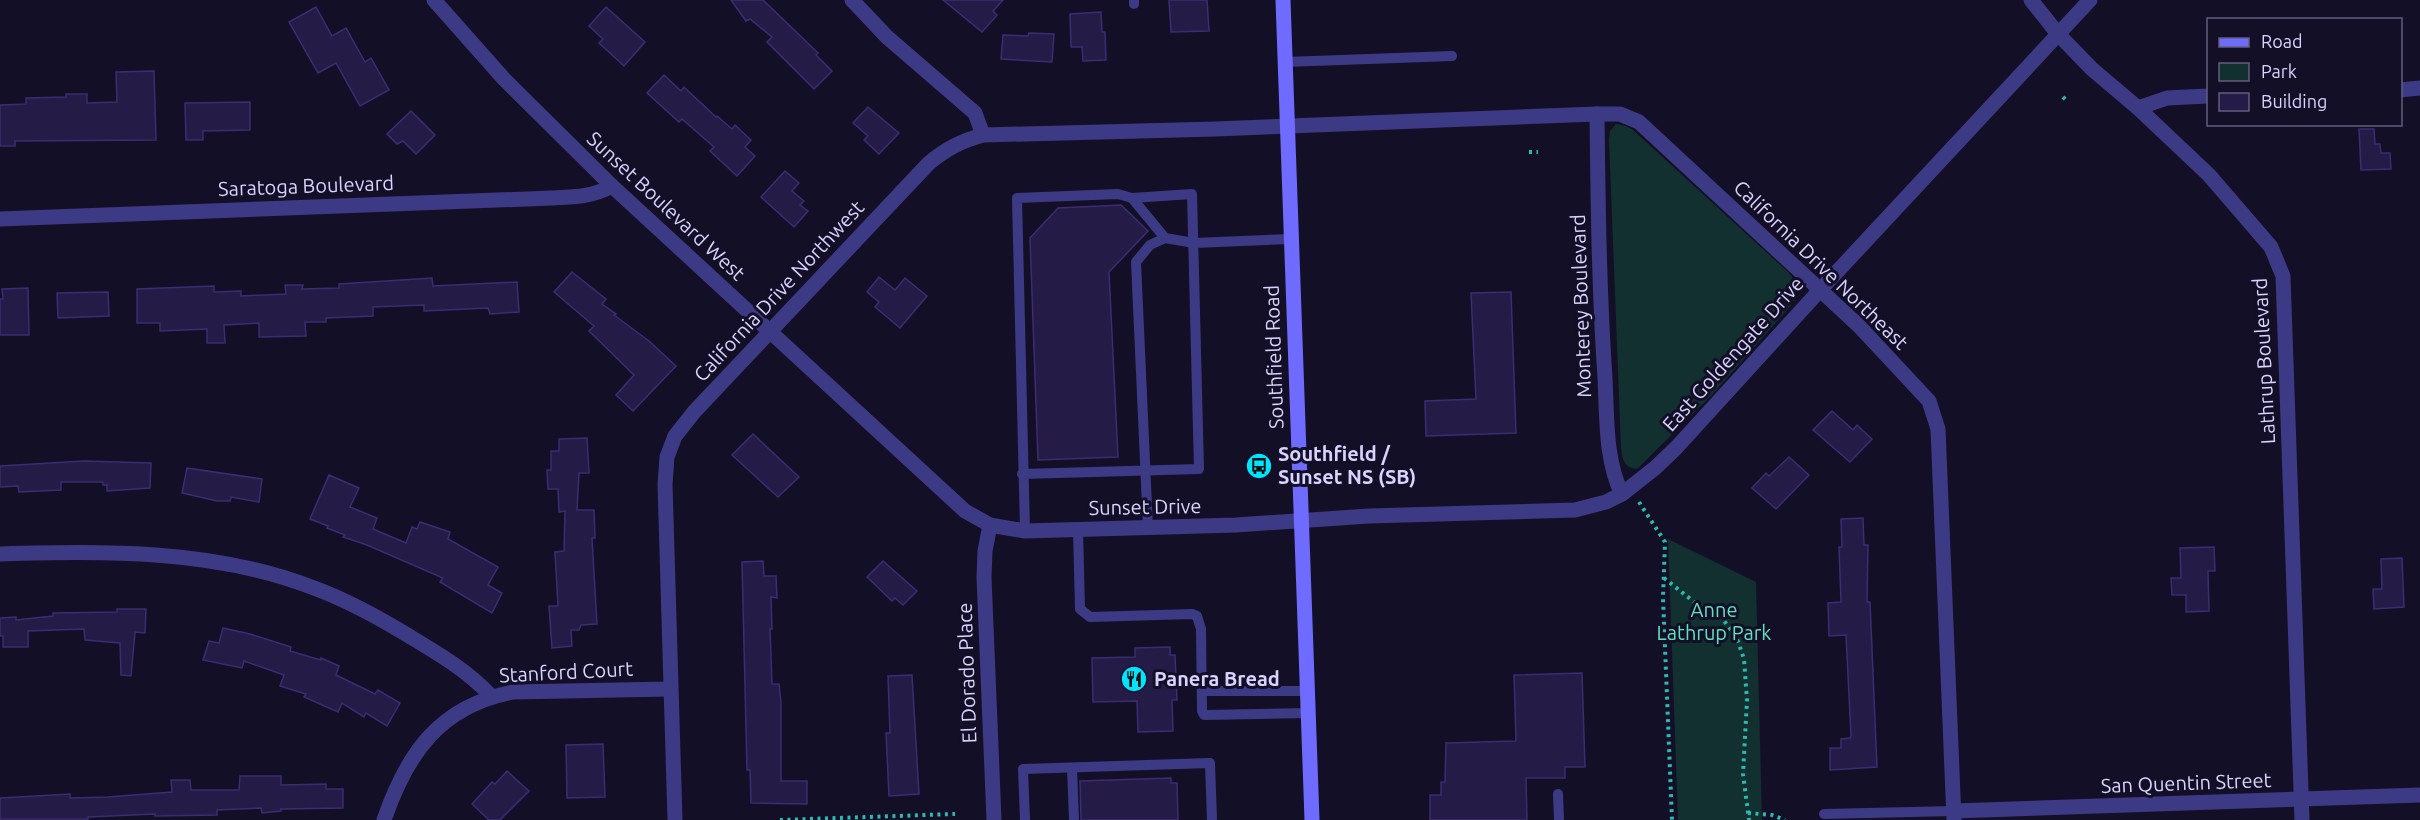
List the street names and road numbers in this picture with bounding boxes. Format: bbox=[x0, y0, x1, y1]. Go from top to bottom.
street label: Sunset Boulevard West bbox=[583, 127, 750, 285]
street label: Saratoga Boulevard bbox=[218, 171, 394, 200]
street label: California Drive Northeast bbox=[1729, 175, 1913, 354]
street label: California Drive Northwest bbox=[689, 196, 868, 386]
street label: Monterey Boulevard bbox=[1566, 214, 1595, 398]
street label: East Goldengate Drive bbox=[1657, 272, 1808, 435]
street label: Lathrup Boulevard bbox=[2248, 277, 2279, 445]
street label: Southfield Road bbox=[1259, 285, 1288, 429]
street label: Sunset Drive bbox=[1088, 494, 1202, 519]
street label: El Dorado Place bbox=[953, 602, 980, 744]
street label: Stanford Court bbox=[498, 657, 634, 686]
street label: San Quentin Street bbox=[2100, 768, 2272, 797]

